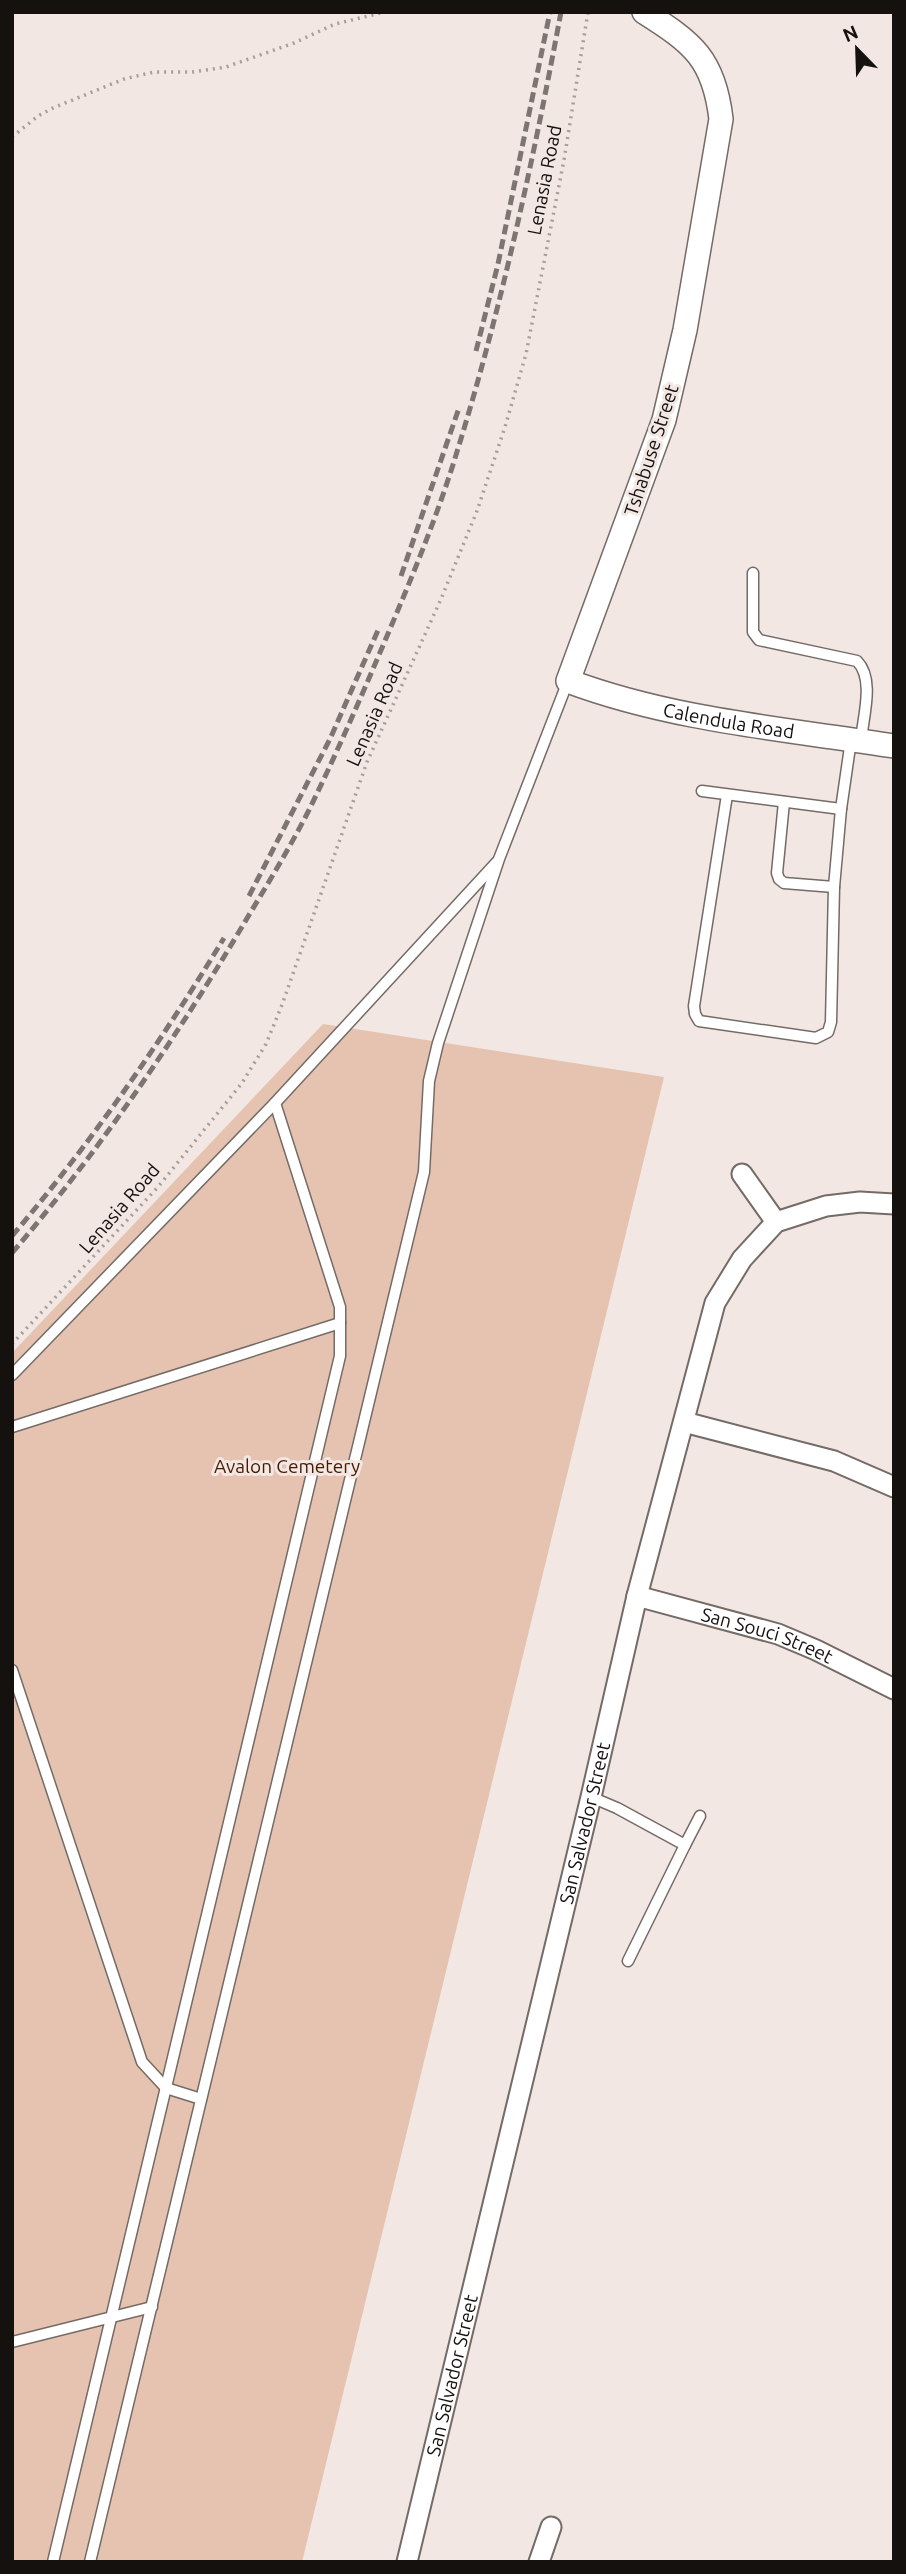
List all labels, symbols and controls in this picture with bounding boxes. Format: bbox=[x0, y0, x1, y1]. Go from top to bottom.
north arrow bbox=[822, 14, 892, 84]
text: N bbox=[840, 20, 861, 46]
street label: Lenasia Road bbox=[523, 123, 565, 237]
street label: Tshabuse Street bbox=[619, 381, 683, 518]
street label: Lenasia Road bbox=[341, 659, 407, 769]
street label: Calendula Road bbox=[661, 698, 796, 743]
street label: Lenasia Road bbox=[74, 1159, 164, 1257]
park label: Avalon Cemetery bbox=[214, 1455, 360, 1477]
street label: San Souci Street bbox=[699, 1603, 837, 1668]
street label: San Salvador Street bbox=[555, 1739, 614, 1906]
street label: San Salvador Street bbox=[422, 2292, 482, 2458]

